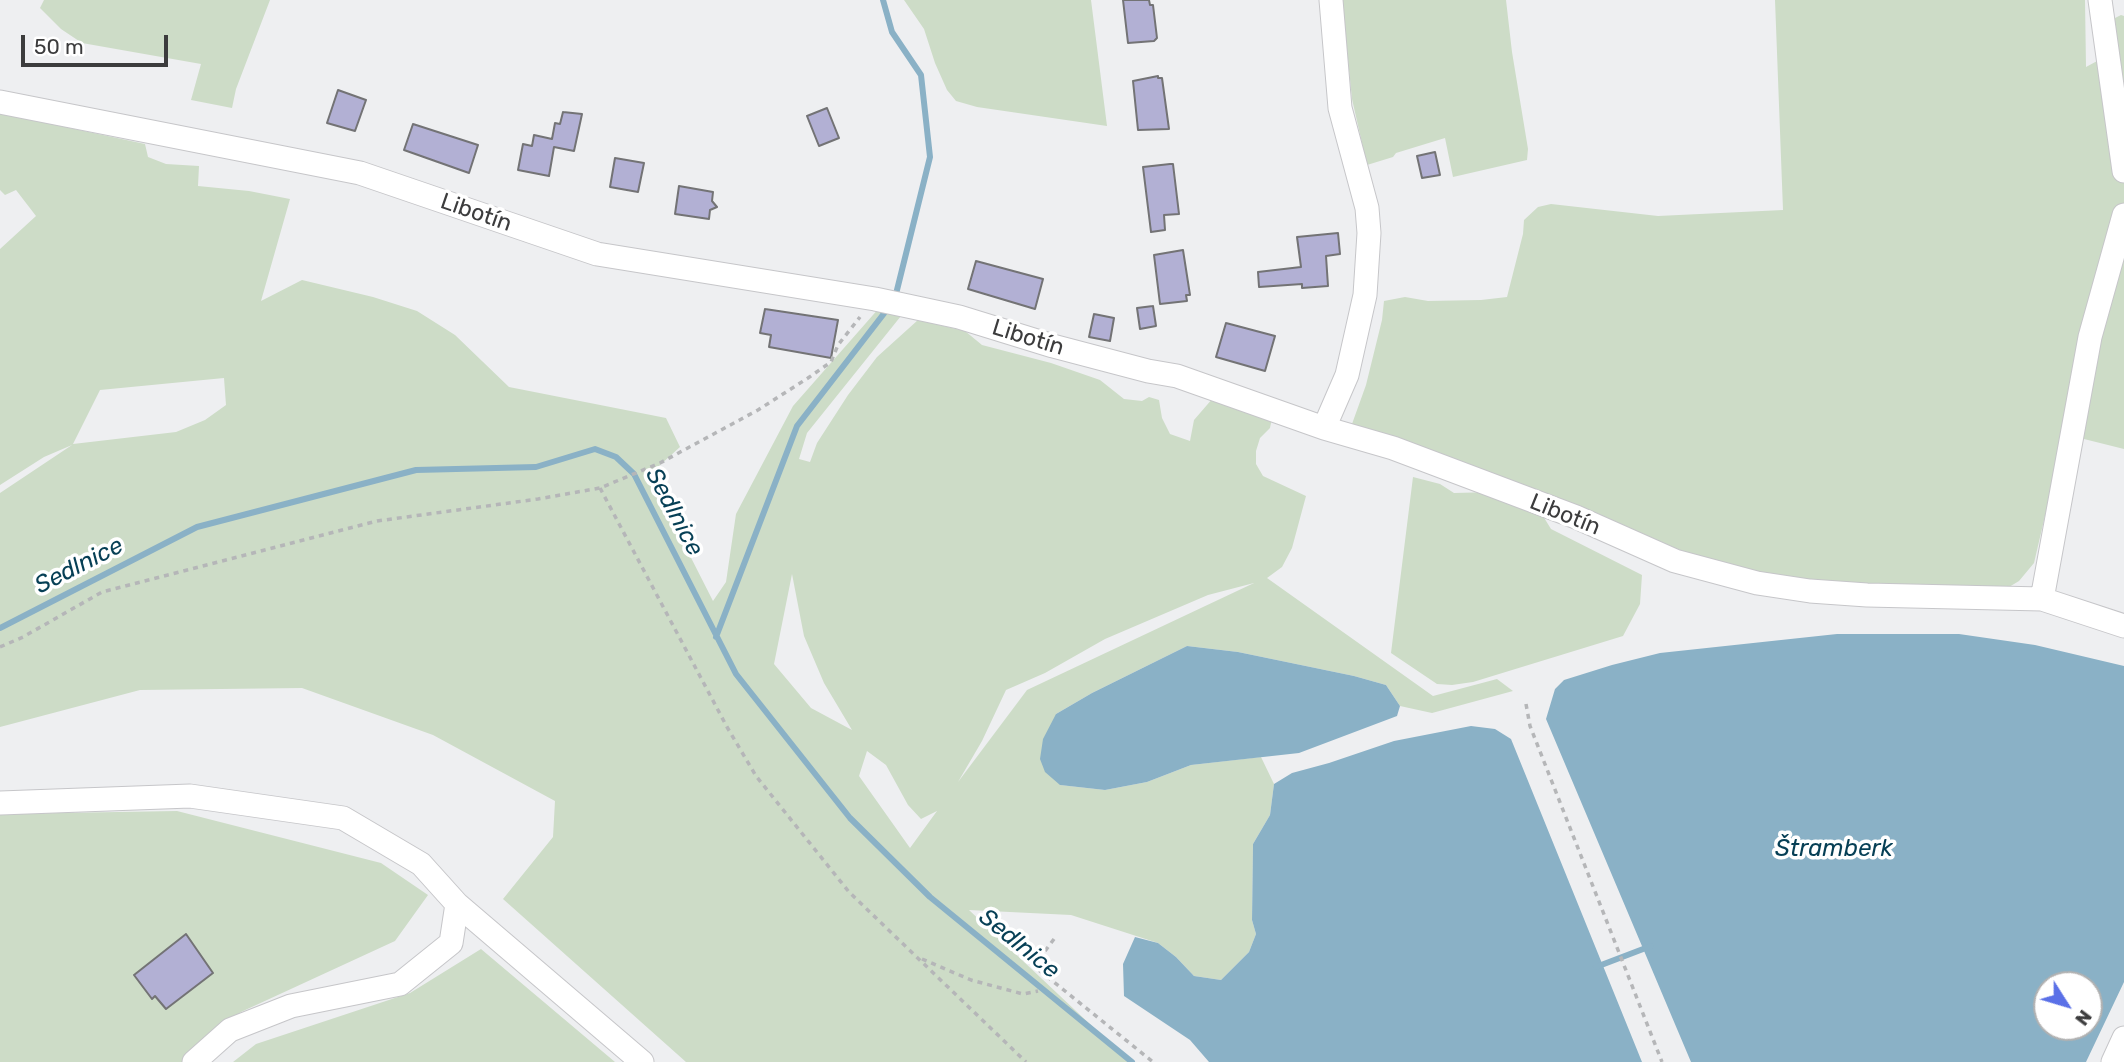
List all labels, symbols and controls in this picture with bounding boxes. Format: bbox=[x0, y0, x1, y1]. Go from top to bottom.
scale bar bbox=[24, 21, 172, 65]
text: 50 m bbox=[34, 34, 84, 59]
street label: Libotín bbox=[437, 188, 515, 238]
street label: Libotín bbox=[989, 314, 1067, 362]
water label: Sedlnice bbox=[639, 463, 709, 561]
street label: Libotín bbox=[1526, 488, 1604, 542]
water label: Sedlnice bbox=[30, 532, 128, 600]
water label: Štramberk bbox=[1775, 835, 1893, 863]
water label: Sedlnice bbox=[973, 903, 1065, 985]
north arrow bbox=[2033, 971, 2103, 1041]
text: N bbox=[2070, 1005, 2097, 1030]

